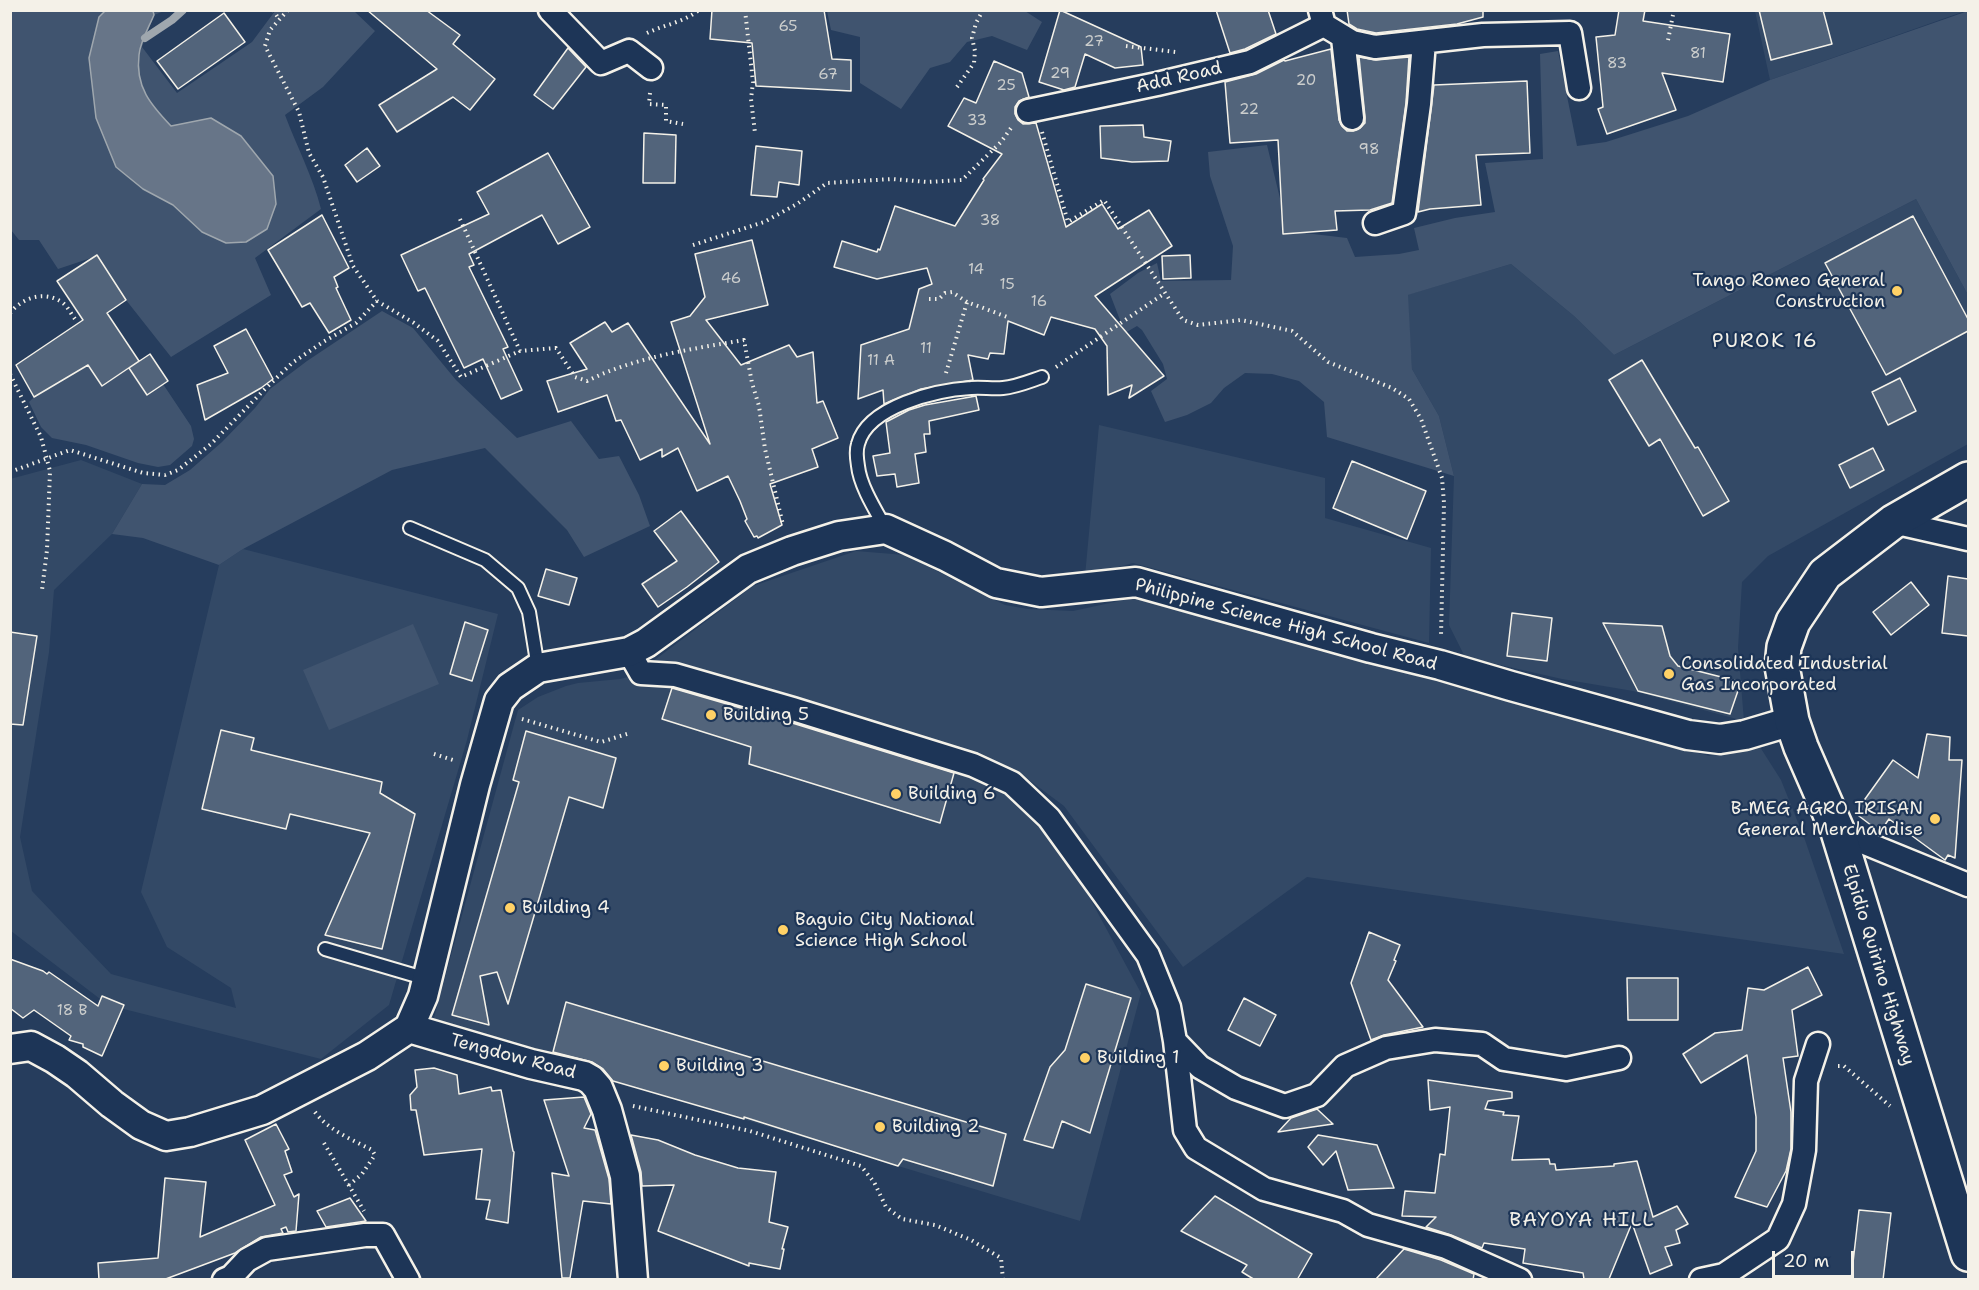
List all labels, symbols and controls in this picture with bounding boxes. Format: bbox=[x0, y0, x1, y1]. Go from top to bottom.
house number: 65 bbox=[778, 18, 798, 36]
house number: 27 bbox=[1084, 33, 1104, 51]
house number: 81 bbox=[1690, 45, 1706, 63]
house number: 83 bbox=[1607, 55, 1627, 73]
street label: Add Road bbox=[1134, 58, 1224, 98]
house number: 29 bbox=[1050, 65, 1070, 83]
house number: 67 bbox=[818, 66, 838, 84]
house number: 20 bbox=[1296, 72, 1316, 90]
house number: 25 bbox=[996, 77, 1016, 95]
house number: 22 bbox=[1239, 101, 1259, 119]
house number: 33 bbox=[967, 112, 987, 130]
house number: 98 bbox=[1359, 141, 1379, 159]
house number: 38 bbox=[980, 212, 1000, 230]
house number: 14 bbox=[968, 261, 984, 279]
house number: 46 bbox=[721, 270, 741, 288]
place label: Tango Romeo General Construction bbox=[1693, 270, 1885, 312]
house number: 15 bbox=[999, 276, 1015, 294]
marker: Tango Romeo General Construction bbox=[1890, 284, 1904, 298]
house number: 16 bbox=[1031, 293, 1047, 311]
district label: PUROK 16 bbox=[1712, 330, 1818, 354]
house number: 11 bbox=[920, 340, 932, 358]
house number: 11 A bbox=[867, 352, 895, 370]
street label: Philippine Science High School Road bbox=[1133, 574, 1439, 676]
place label: Consolidated Industrial Gas Incorporated bbox=[1681, 653, 1888, 696]
marker: Consolidated Industrial Gas Incorporated bbox=[1662, 667, 1676, 681]
place label: Building 5 bbox=[723, 704, 809, 726]
marker: Building 5 bbox=[704, 708, 718, 722]
place label: Building 6 bbox=[908, 783, 996, 805]
marker: Building 6 bbox=[889, 787, 903, 801]
place label: B-MEG AGRO IRISAN General Merchandise bbox=[1731, 798, 1923, 840]
marker: B-MEG AGRO IRISAN General Merchandise bbox=[1928, 812, 1942, 826]
street label: Elpidio Quirino Highway bbox=[1837, 862, 1919, 1068]
place label: Building 4 bbox=[522, 897, 610, 919]
marker: Building 4 bbox=[503, 901, 517, 915]
place label: Baguio City National Science High School bbox=[795, 909, 974, 952]
marker: Baguio City National Science High School bbox=[776, 923, 790, 937]
house number: 18 B bbox=[57, 1002, 87, 1020]
street label: Tengdow Road bbox=[448, 1030, 578, 1084]
place label: Building 1 bbox=[1097, 1047, 1180, 1069]
marker: Building 1 bbox=[1078, 1051, 1092, 1065]
place label: Building 3 bbox=[676, 1055, 764, 1077]
marker: Building 3 bbox=[657, 1059, 671, 1073]
place label: Building 2 bbox=[892, 1116, 980, 1138]
marker: Building 2 bbox=[873, 1120, 887, 1134]
district label: BAYOYA HILL bbox=[1509, 1209, 1655, 1233]
scale bar bbox=[1775, 1239, 1858, 1277]
text: 20 m bbox=[1783, 1249, 1829, 1273]

